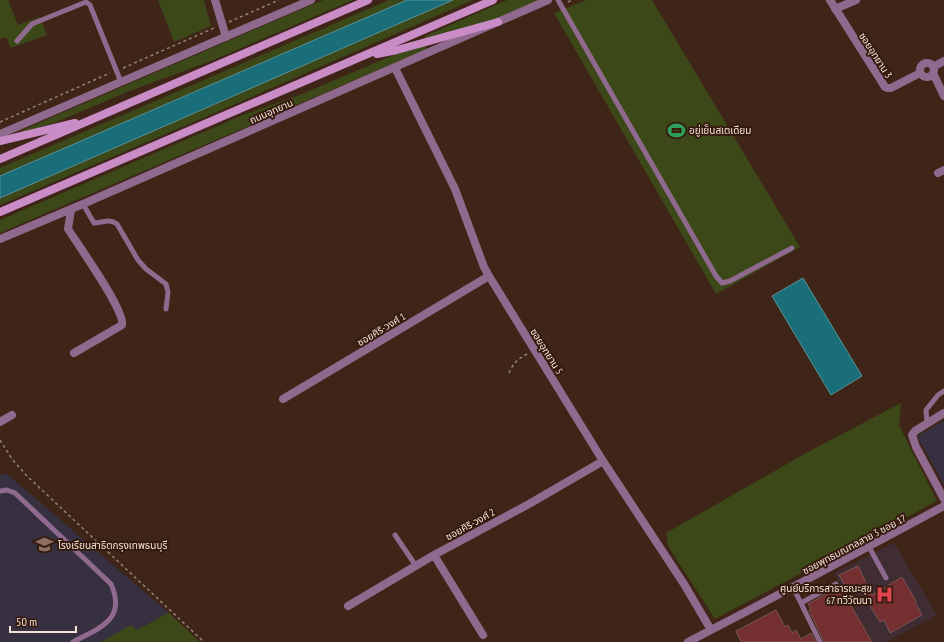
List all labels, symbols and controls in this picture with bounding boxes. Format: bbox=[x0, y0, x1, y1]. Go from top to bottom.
street label: ซอยอุทยาน 3 bbox=[856, 30, 895, 81]
street label: ถนนอุทยาน bbox=[247, 96, 295, 127]
sports icon: อยู่เย็นสเตเดียม bbox=[666, 120, 686, 140]
place label: อยู่เย็นสเตเดียม bbox=[689, 124, 751, 137]
street label: ซอยศิริ-วงศ์ 1 bbox=[355, 310, 408, 349]
street label: ซอยอุทยาน 5 bbox=[527, 326, 566, 377]
street label: ซอยศิริ-วงศ์ 2 bbox=[443, 506, 497, 543]
street label: ซอยพุทธมณฑลสาย 3 ซอย 17 bbox=[800, 512, 908, 577]
school or university icon: โรงเรียนสาธิตกรุงเทพธนบุรี bbox=[35, 535, 55, 555]
place label: โรงเรียนสาธิตกรุงเทพธนบุรี bbox=[58, 539, 168, 552]
place label: ศูนย์บริการสาธารณะสุข 67 ทวีวัฒนา bbox=[780, 582, 872, 607]
hospital icon: ศูนย์บริการสาธารณะสุข 67 ทวีวัฒนา bbox=[875, 584, 895, 604]
scale bar bbox=[10, 608, 76, 634]
text: 50 m bbox=[16, 614, 37, 629]

